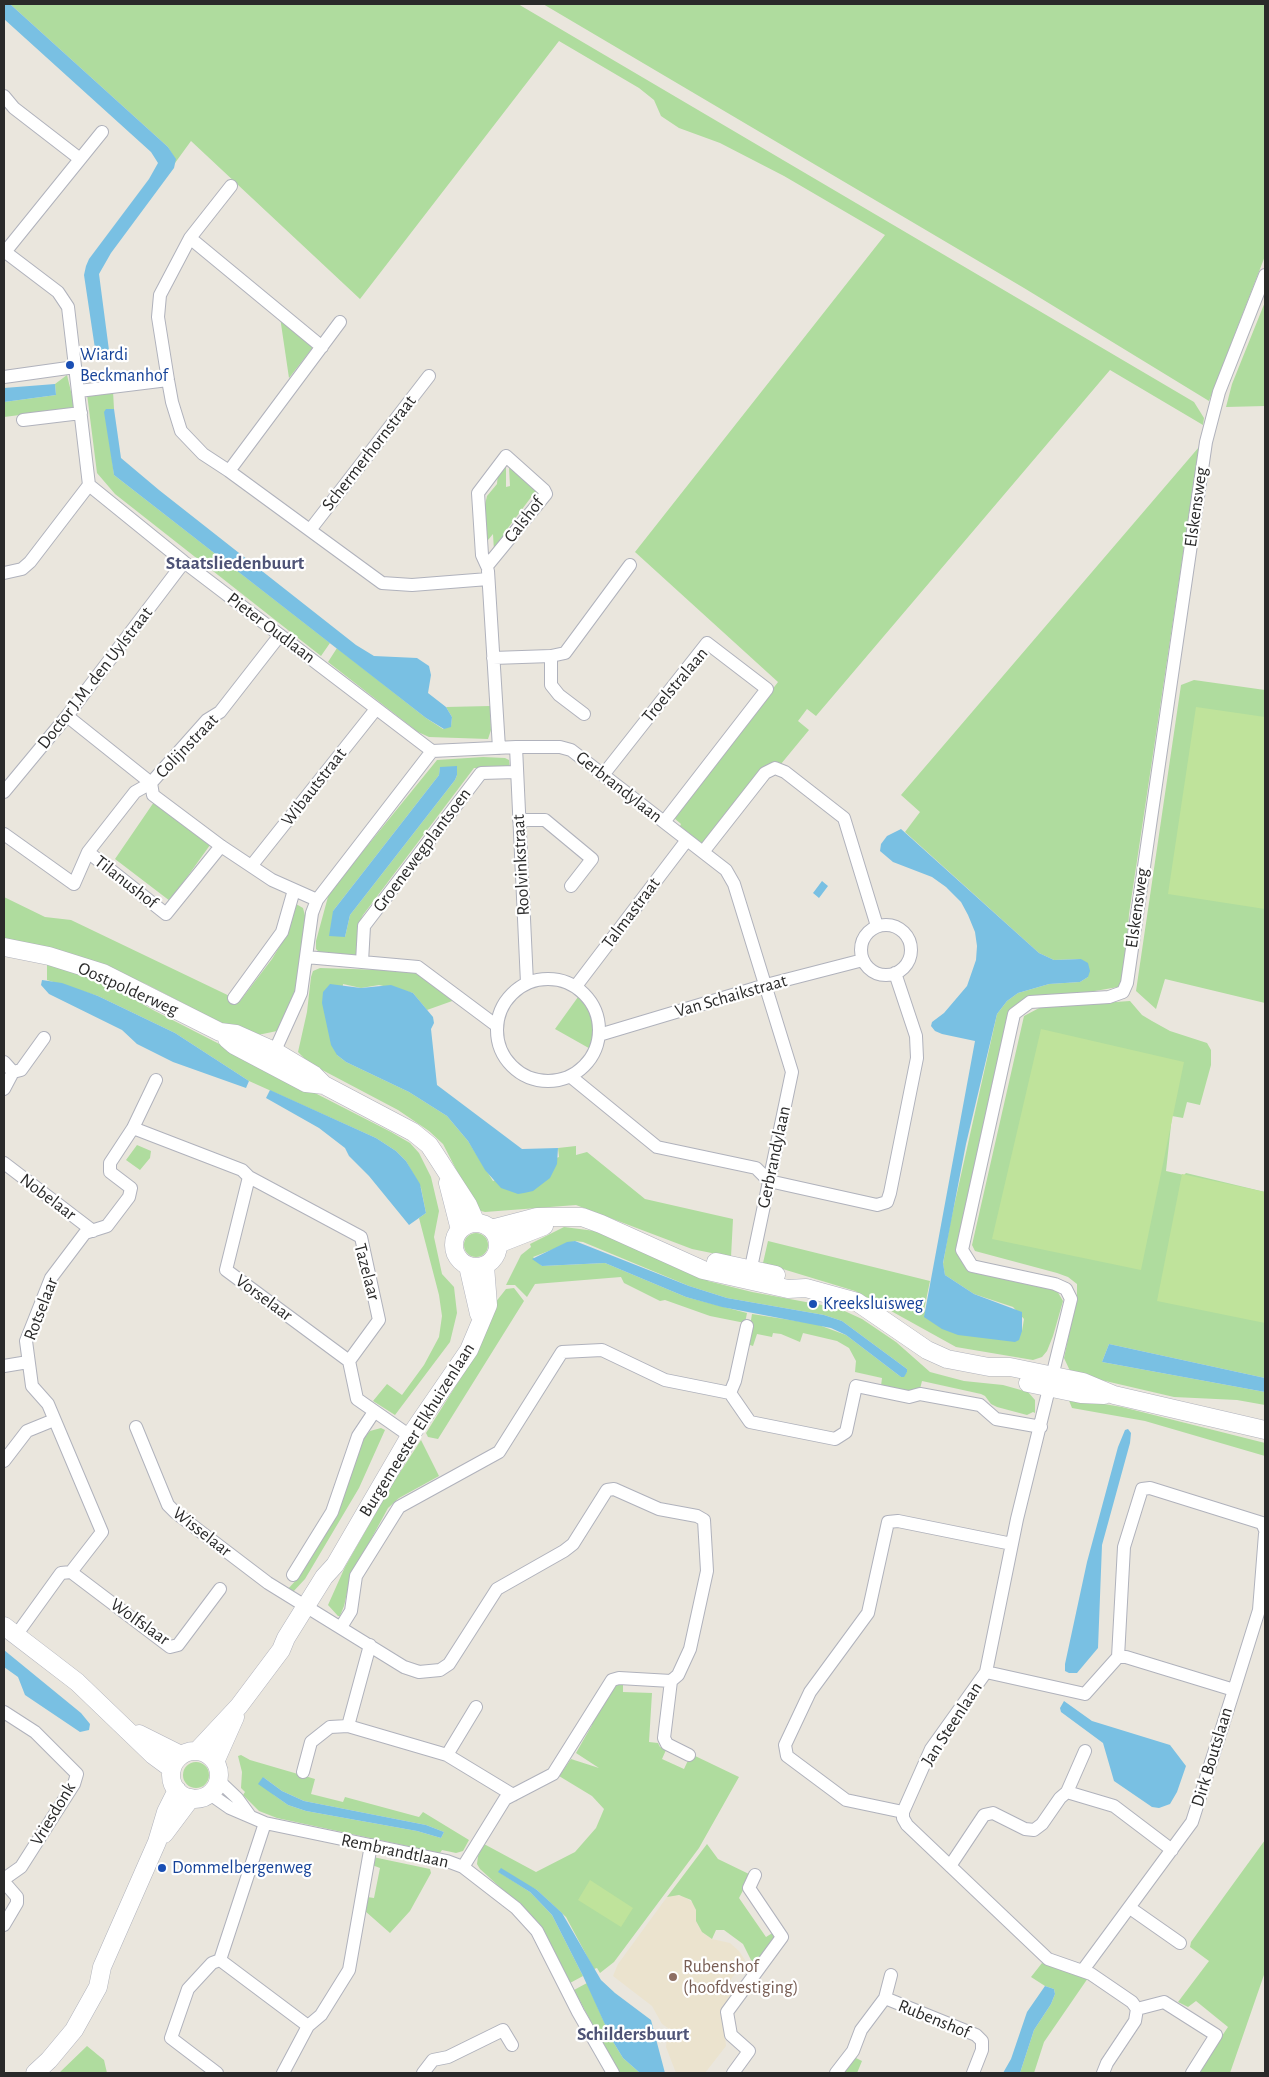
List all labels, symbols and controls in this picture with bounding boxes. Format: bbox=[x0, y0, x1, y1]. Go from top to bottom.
place label: Wiardi Beckmanhof bbox=[80, 344, 168, 386]
marker: Wiardi Beckmanhof bbox=[64, 359, 76, 371]
street label: Schermerhornstraat bbox=[317, 391, 421, 515]
street label: Elskensweg bbox=[1180, 466, 1212, 548]
street label: Calshof bbox=[499, 493, 549, 547]
district label: Staatsliedenbuurt bbox=[166, 552, 304, 574]
street label: Pieter Oudlaan bbox=[223, 588, 319, 668]
street label: Doctor J.M. den Uylstraat bbox=[33, 603, 157, 753]
street label: Troelstralaan bbox=[637, 643, 713, 727]
street label: Colijnstraat bbox=[151, 709, 223, 783]
street label: Wibautstraat bbox=[277, 744, 351, 830]
street label: Gerbrandylaan bbox=[571, 747, 667, 827]
street label: Groenewegplantsoen bbox=[368, 784, 476, 916]
street label: Roolvinkstraat bbox=[508, 814, 534, 916]
street label: Tilanushof bbox=[90, 851, 162, 913]
street label: Elskensweg bbox=[1121, 867, 1153, 949]
street label: Talmastraat bbox=[597, 873, 665, 953]
street label: Oostpolderweg bbox=[74, 957, 182, 1021]
street label: Van Schaikstraat bbox=[673, 970, 789, 1022]
street label: Gerbrandylaan bbox=[753, 1104, 795, 1210]
street label: Nobelaar bbox=[16, 1169, 80, 1225]
street label: Tazelaar bbox=[349, 1241, 385, 1303]
street label: Vorselaar bbox=[231, 1270, 297, 1326]
street label: Rotselaar bbox=[19, 1275, 63, 1343]
place label: Kreeksluisweg bbox=[823, 1293, 923, 1315]
marker: Kreeksluisweg bbox=[807, 1298, 819, 1310]
street label: Burgemeester Elkhuizenlaan bbox=[355, 1339, 479, 1521]
street label: Wisselaar bbox=[168, 1502, 236, 1562]
street label: Wolfslaar bbox=[106, 1594, 174, 1650]
street label: Jan Steenlaan bbox=[917, 1678, 987, 1770]
street label: Dirk Boutslaan bbox=[1187, 1705, 1237, 1809]
street label: Vriesdonk bbox=[26, 1778, 80, 1850]
street label: Rembrandtlaan bbox=[339, 1829, 451, 1873]
place label: Dommelbergenweg bbox=[172, 1857, 312, 1879]
marker: Dommelbergenweg bbox=[156, 1862, 168, 1874]
place label: Rubenshof (hoofdvestiging) bbox=[683, 1956, 798, 1998]
marker: Rubenshof (hoofdvestiging) bbox=[667, 1971, 679, 1983]
street label: Rubenshof bbox=[895, 1995, 973, 2043]
district label: Schildersbuurt bbox=[577, 2023, 689, 2045]

